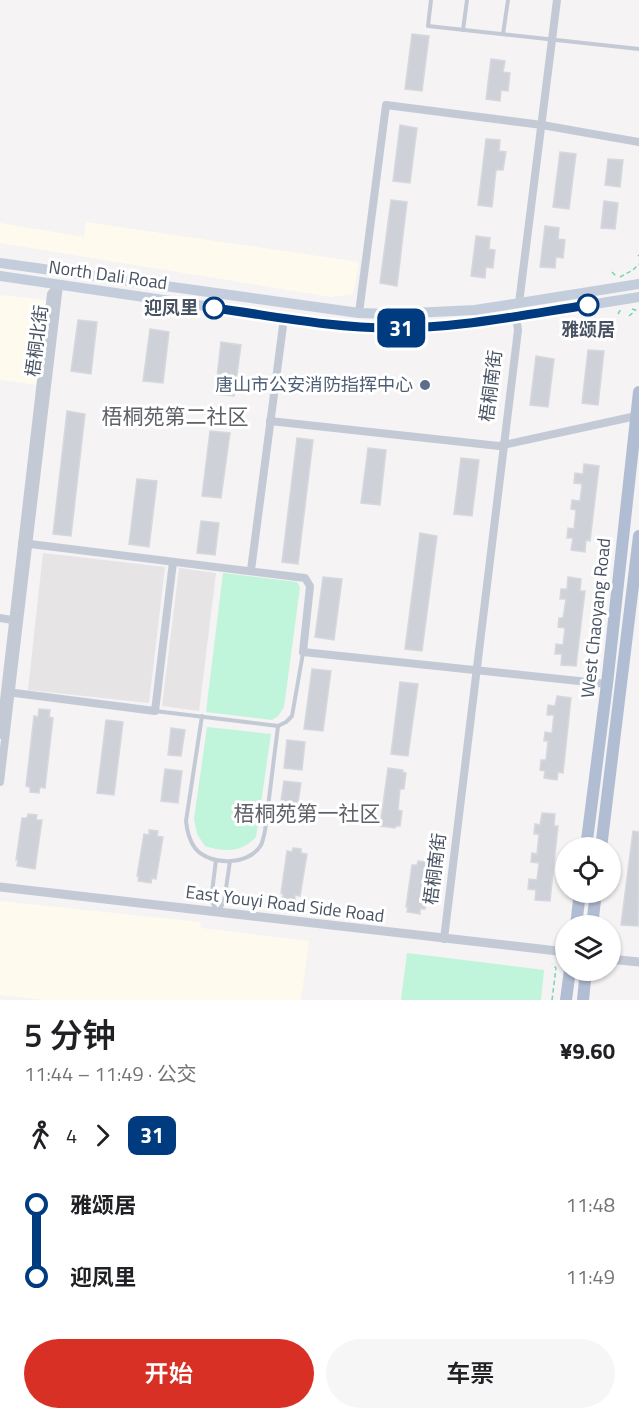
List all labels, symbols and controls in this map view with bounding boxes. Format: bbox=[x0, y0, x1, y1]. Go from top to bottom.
street label: North Dali Road bbox=[47, 253, 169, 296]
place label: 迎凤里 bbox=[144, 294, 198, 321]
marker: 雅颂居 bbox=[577, 294, 599, 316]
marker: 迎凤里 bbox=[203, 297, 225, 319]
street label: 梧桐北街 bbox=[19, 304, 54, 378]
line badge: 31 bbox=[374, 308, 428, 348]
text: 31 bbox=[389, 312, 413, 344]
place label: 雅颂居 bbox=[561, 316, 615, 343]
street label: 梧桐南街 bbox=[473, 349, 508, 423]
place label: 唐山市公安消防指挥中心 bbox=[215, 371, 413, 398]
marker: 唐山市公安消防指挥中心 bbox=[418, 378, 432, 392]
district label: 梧桐苑第二社区 bbox=[102, 400, 249, 432]
street label: West Chaoyang Road bbox=[574, 537, 617, 699]
district label: 梧桐苑第一社区 bbox=[234, 797, 381, 829]
street label: 梧桐南街 bbox=[417, 832, 452, 906]
map controls bbox=[555, 837, 621, 981]
button: locate bbox=[555, 837, 621, 903]
street label: East Youyi Road Side Road bbox=[184, 878, 386, 929]
button: layers bbox=[555, 915, 621, 981]
text: 5 分钟 bbox=[24, 1010, 116, 1060]
text: ¥9.60 bbox=[560, 1034, 615, 1068]
text: 11:44 – 11:49 · 公交 bbox=[24, 1058, 197, 1089]
icon: walk bbox=[24, 1119, 57, 1152]
icon: forward bbox=[86, 1119, 119, 1152]
text: 31 bbox=[140, 1119, 164, 1151]
text: 4 bbox=[66, 1120, 77, 1151]
text: 雅颂居 bbox=[70, 1188, 136, 1222]
text: 11:48 bbox=[566, 1189, 615, 1220]
text: 迎凤里 bbox=[70, 1260, 136, 1294]
text: 11:49 bbox=[566, 1261, 615, 1292]
button: 开始 bbox=[24, 1339, 314, 1408]
button: 车票 bbox=[326, 1339, 615, 1408]

